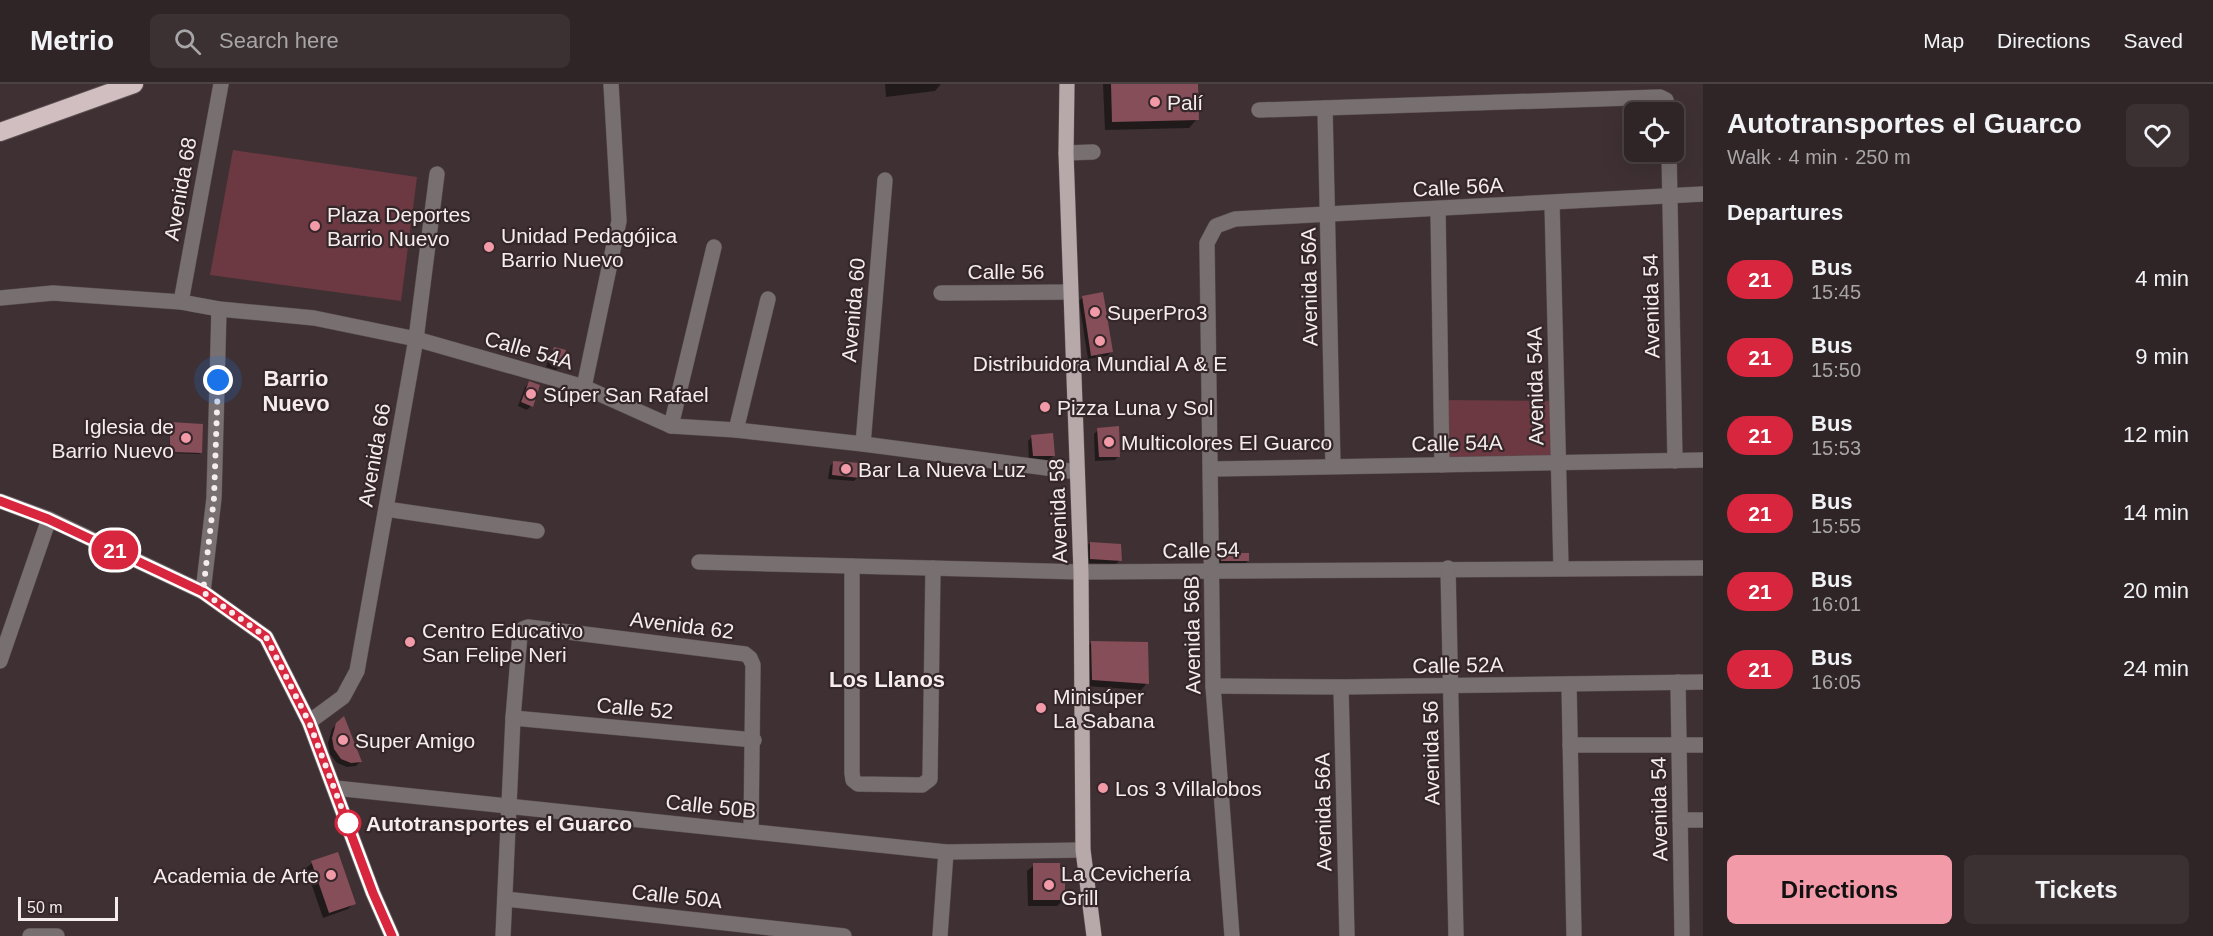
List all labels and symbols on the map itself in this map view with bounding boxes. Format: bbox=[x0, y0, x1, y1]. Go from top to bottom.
place label: Palí bbox=[1167, 91, 1203, 114]
marker: Palí bbox=[1148, 95, 1162, 109]
street label: Avenida 68 bbox=[160, 135, 200, 243]
street label: Calle 56A bbox=[1412, 173, 1504, 201]
place label: Plaza Deportes Barrio Nuevo bbox=[327, 203, 471, 250]
marker: Plaza Deportes Barrio Nuevo bbox=[308, 219, 322, 233]
place label: Unidad Pedagójica Barrio Nuevo bbox=[501, 224, 678, 271]
street label: Avenida 56A bbox=[1296, 227, 1322, 347]
marker: Unidad Pedagójica Barrio Nuevo bbox=[482, 240, 496, 254]
street label: Avenida 54 bbox=[1639, 253, 1663, 359]
street label: Avenida 60 bbox=[837, 257, 869, 363]
street label: Calle 56 bbox=[967, 260, 1045, 283]
place label: SuperPro3 bbox=[1107, 301, 1207, 324]
marker: SuperPro3 bbox=[1088, 305, 1102, 319]
street label: Calle 54A bbox=[482, 326, 576, 374]
street label: Avenida 54A bbox=[1522, 326, 1548, 446]
marker: Distribuidora Mundial A & E bbox=[1093, 334, 1107, 348]
place label: Distribuidora Mundial A & E bbox=[973, 352, 1227, 375]
your location bbox=[203, 365, 233, 395]
district label: Barrio Nuevo bbox=[262, 366, 330, 416]
place label: Súper San Rafael bbox=[543, 383, 709, 406]
marker: Súper San Rafael bbox=[524, 387, 538, 401]
place label: Pizza Luna y Sol bbox=[1057, 396, 1213, 419]
marker: Pizza Luna y Sol bbox=[1038, 400, 1052, 414]
street label: Avenida 66 bbox=[354, 401, 394, 509]
place label: Iglesia de Barrio Nuevo bbox=[51, 415, 174, 462]
marker: Iglesia de Barrio Nuevo bbox=[179, 431, 193, 445]
place label: Multicolores El Guarco bbox=[1121, 431, 1332, 454]
street label: Calle 54A bbox=[1411, 431, 1503, 455]
marker: Multicolores El Guarco bbox=[1102, 435, 1116, 449]
place label: Bar La Nueva Luz bbox=[858, 458, 1026, 481]
street label: Avenida 58 bbox=[1045, 458, 1071, 564]
marker: Bar La Nueva Luz bbox=[839, 462, 853, 476]
line badge: 21 bbox=[88, 530, 142, 570]
street label: Calle 54 bbox=[1162, 538, 1240, 562]
street label: Avenida 56B bbox=[1179, 575, 1205, 695]
street label: Avenida 62 bbox=[629, 607, 735, 643]
place label: Centro Educativo San Felipe Neri bbox=[422, 619, 583, 666]
marker: Centro Educativo San Felipe Neri bbox=[403, 635, 417, 649]
street label: Calle 52A bbox=[1412, 653, 1504, 677]
district label: Los Llanos bbox=[829, 667, 945, 692]
place label: Minisúper La Sabana bbox=[1053, 685, 1155, 732]
street label: Calle 52 bbox=[596, 693, 674, 723]
street label: Avenida 56 bbox=[1419, 700, 1443, 806]
marker: Minisúper La Sabana bbox=[1034, 701, 1048, 715]
place label: Super Amigo bbox=[355, 729, 475, 752]
marker: Super Amigo bbox=[336, 733, 350, 747]
street label: Avenida 56A bbox=[1310, 752, 1336, 872]
street label: Avenida 54 bbox=[1647, 756, 1671, 862]
place label: Los 3 Villalobos bbox=[1115, 777, 1262, 800]
marker: Los 3 Villalobos bbox=[1096, 781, 1110, 795]
street label: Calle 50B bbox=[665, 790, 757, 822]
marker: Autotransportes el Guarco bbox=[335, 810, 361, 836]
place label: Autotransportes el Guarco bbox=[366, 812, 632, 835]
place label: La Cevichería Grill bbox=[1061, 862, 1191, 909]
place label: Academia de Arte bbox=[153, 864, 319, 887]
marker: Academia de Arte bbox=[324, 868, 338, 882]
marker: La Cevichería Grill bbox=[1042, 878, 1056, 892]
street label: Calle 50A bbox=[631, 880, 723, 912]
scale bar bbox=[18, 894, 118, 922]

